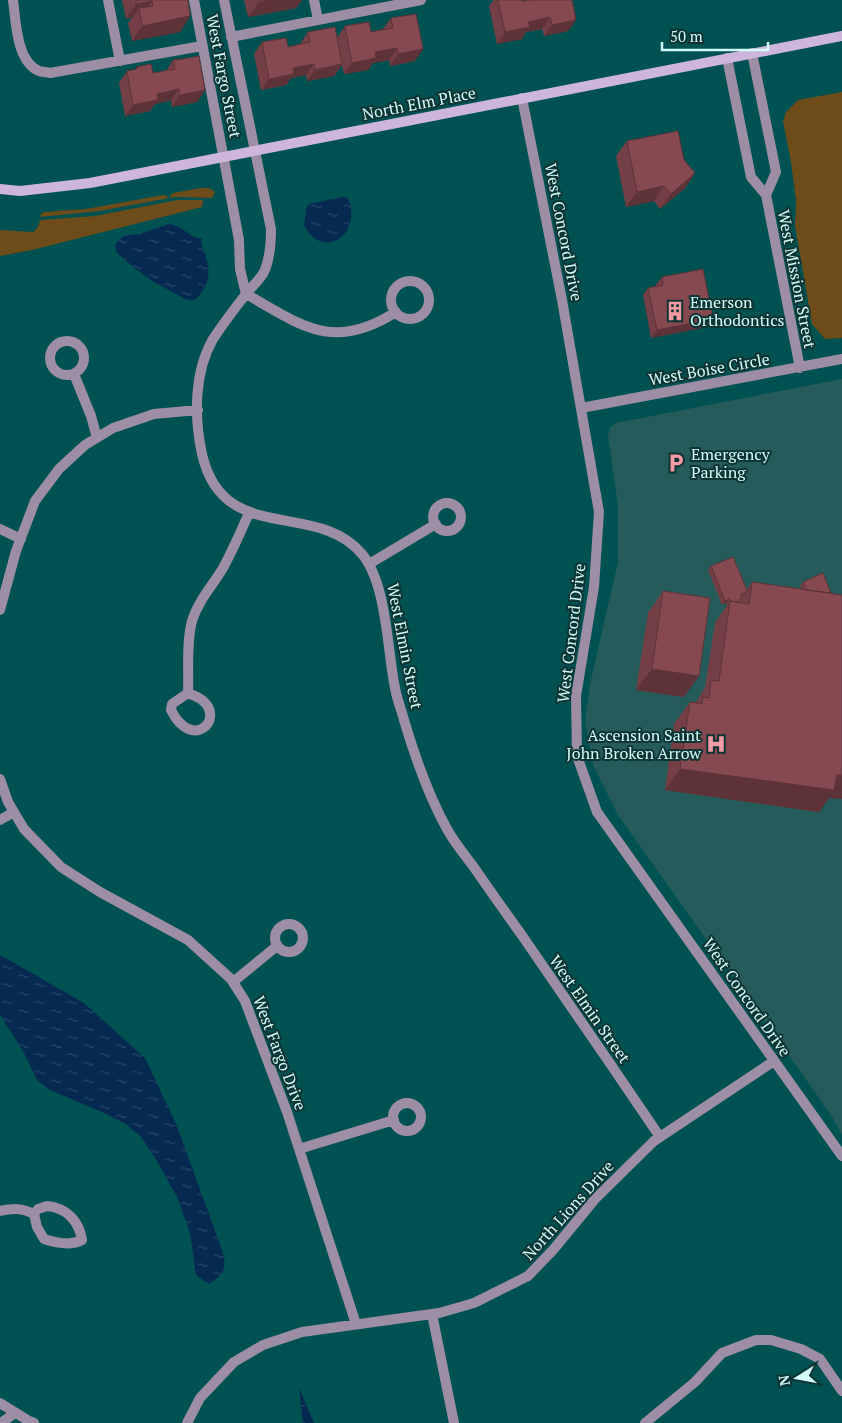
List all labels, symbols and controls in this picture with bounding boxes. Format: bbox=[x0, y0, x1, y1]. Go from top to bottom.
street label: West Fargo Street bbox=[201, 12, 247, 140]
scale bar bbox=[662, 20, 768, 52]
text: 50 m bbox=[670, 26, 703, 46]
street label: North Elm Place bbox=[360, 81, 478, 125]
street label: West Concord Drive bbox=[540, 161, 588, 303]
street label: West Mission Street bbox=[773, 208, 821, 350]
place label: Emerson Orthodontics bbox=[690, 291, 785, 331]
building icon: Emerson Orthodontics bbox=[664, 300, 686, 322]
street label: West Boise Circle bbox=[647, 348, 771, 390]
place label: Emergency Parking bbox=[691, 443, 771, 483]
parking icon: Emergency Parking bbox=[665, 452, 687, 474]
street label: West Concord Drive bbox=[552, 562, 590, 704]
street label: West Elmin Street bbox=[382, 581, 428, 711]
place label: Ascension Saint John Broken Arrow bbox=[566, 724, 701, 764]
hospital icon: Ascension Saint John Broken Arrow bbox=[705, 733, 727, 755]
street label: West Concord Drive bbox=[698, 933, 796, 1061]
street label: West Elmin Street bbox=[544, 950, 636, 1068]
street label: West Fargo Drive bbox=[248, 993, 312, 1113]
street label: North Lions Drive bbox=[517, 1156, 619, 1264]
north arrow bbox=[772, 1353, 822, 1403]
text: N bbox=[773, 1373, 794, 1388]

